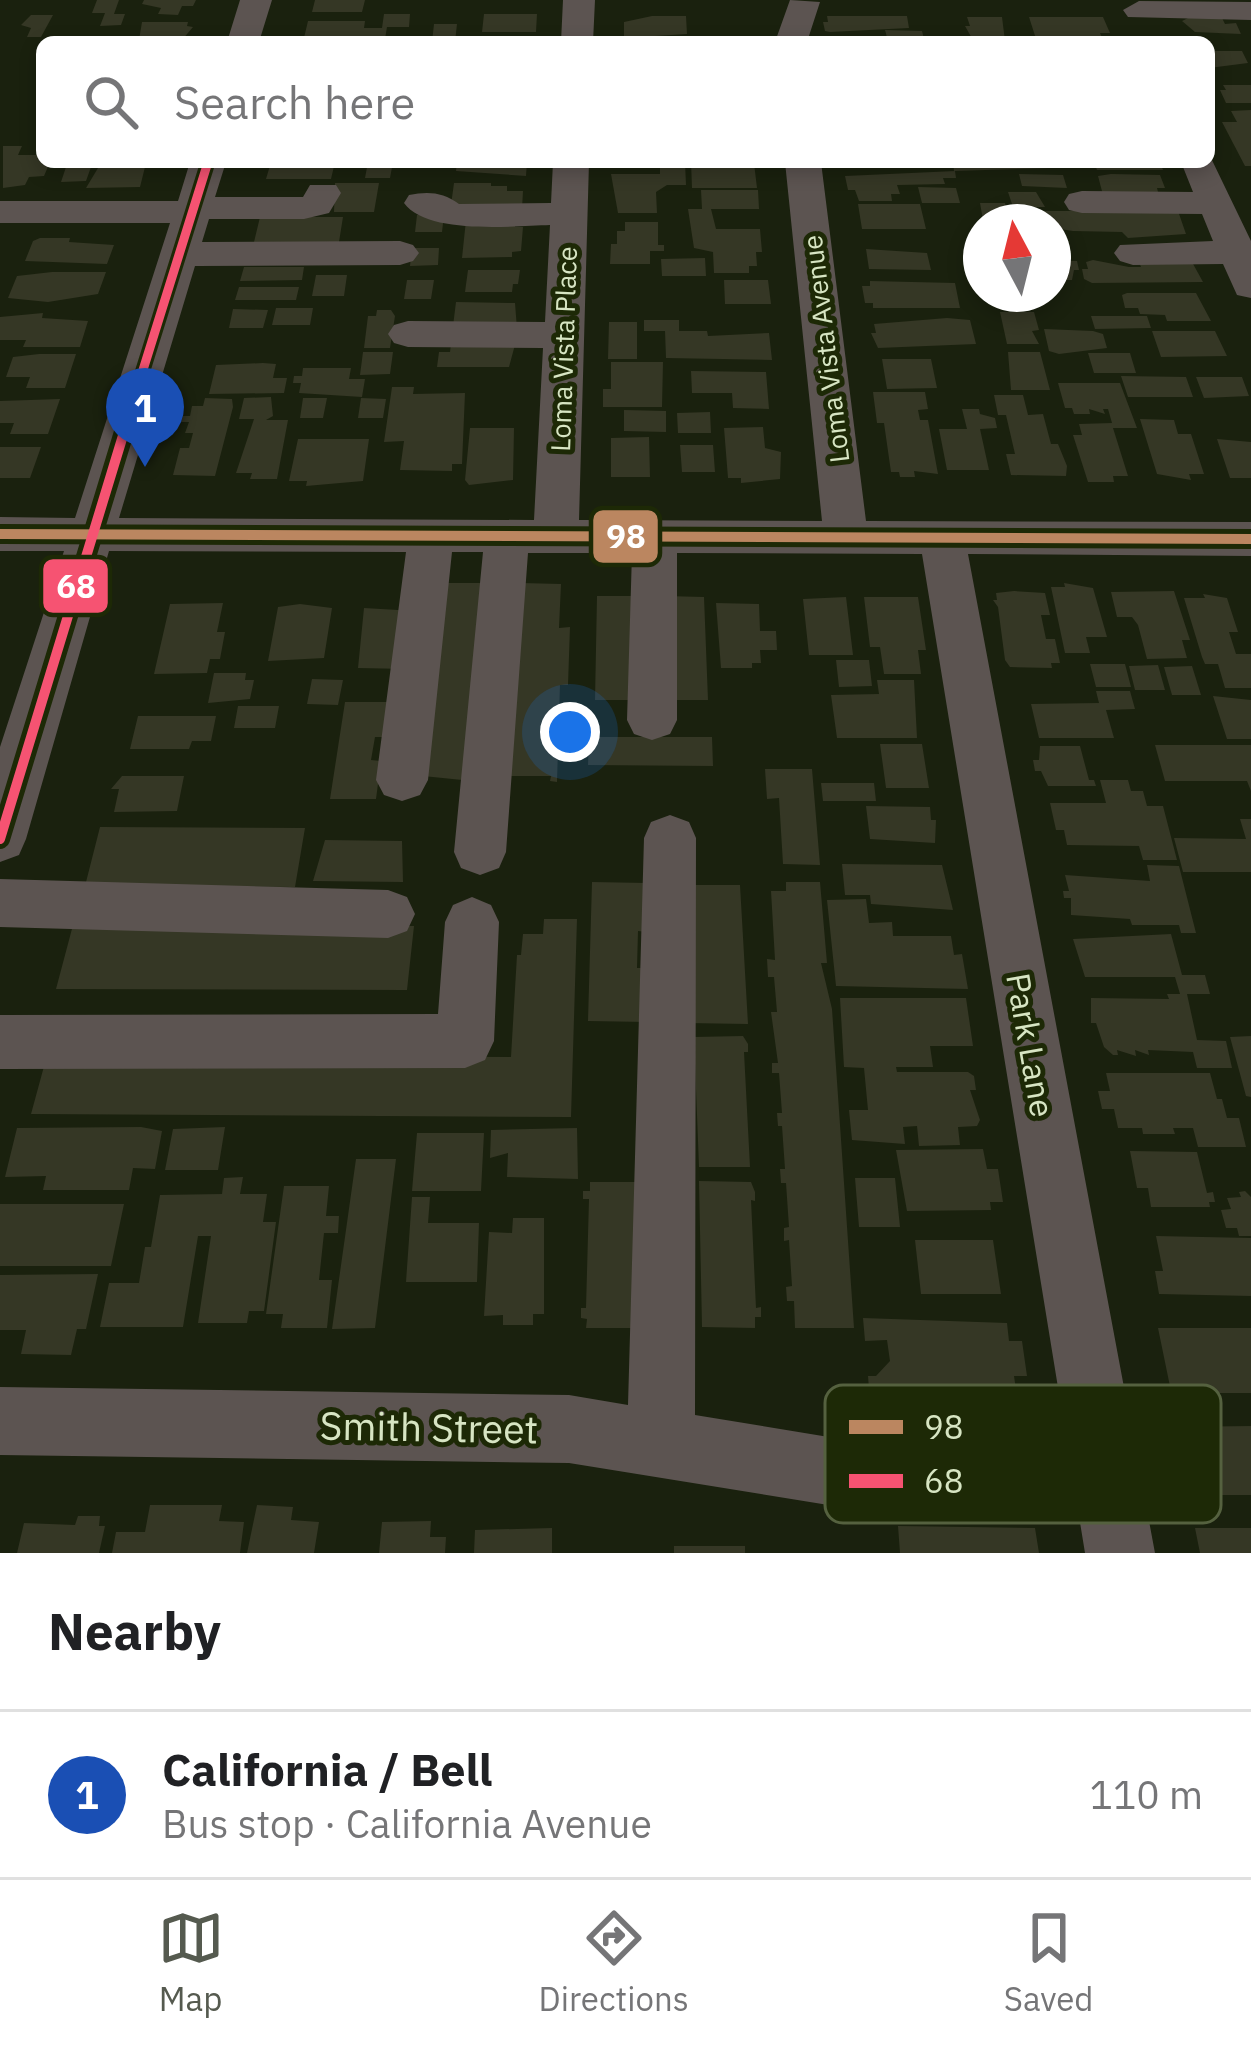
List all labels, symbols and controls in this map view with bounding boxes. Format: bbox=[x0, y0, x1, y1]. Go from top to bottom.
search box bbox=[36, 36, 1215, 168]
icon: search bbox=[78, 69, 144, 135]
text: Search here bbox=[174, 73, 415, 131]
north arrow bbox=[963, 204, 1071, 312]
street label: Loma Vista Avenue bbox=[794, 233, 856, 465]
street label: Loma Vista Place bbox=[542, 246, 584, 452]
pin: 1 bbox=[106, 368, 184, 467]
line badge: 98 bbox=[591, 508, 660, 565]
text: 98 bbox=[606, 514, 646, 557]
line badge: 68 bbox=[41, 557, 110, 615]
text: 68 bbox=[56, 564, 96, 607]
your location bbox=[540, 702, 600, 762]
street label: Park Lane bbox=[997, 970, 1065, 1120]
legend bbox=[825, 1385, 1221, 1523]
street label: Smith Street bbox=[319, 1400, 539, 1454]
text: 98 bbox=[924, 1405, 964, 1448]
text: 68 bbox=[924, 1459, 964, 1502]
text: Nearby bbox=[48, 1598, 221, 1664]
text: California / Bell bbox=[162, 1740, 492, 1798]
text: 1 bbox=[75, 1769, 99, 1820]
text: 110 m bbox=[1090, 1769, 1203, 1820]
text: Bus stop · California Avenue bbox=[162, 1798, 652, 1849]
tab: Map bbox=[158, 1905, 224, 2020]
tab: Directions bbox=[539, 1905, 689, 2020]
tab: Saved bbox=[1004, 1905, 1093, 2020]

